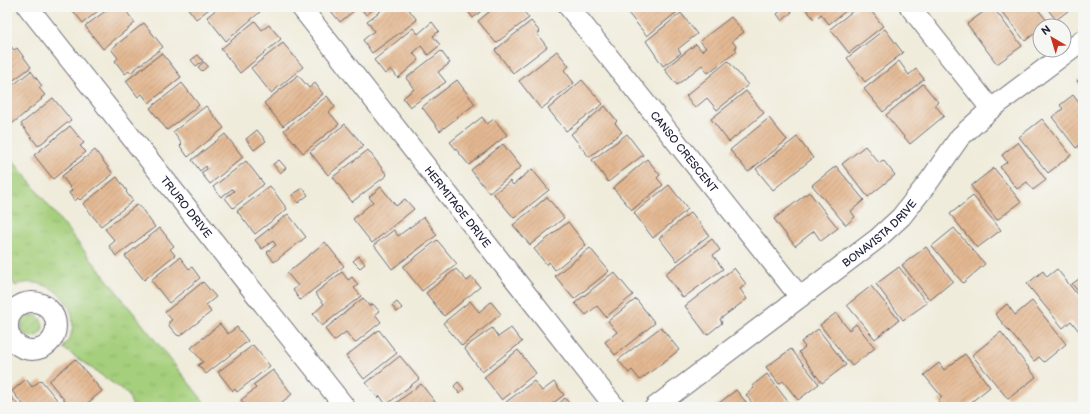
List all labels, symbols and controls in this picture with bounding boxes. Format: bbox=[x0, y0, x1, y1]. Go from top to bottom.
north arrow bbox=[1032, 18, 1072, 58]
text: N bbox=[1039, 23, 1053, 38]
street label: CANSO CRESCENT bbox=[648, 108, 721, 195]
street label: HERMITAGE DRIVE bbox=[422, 164, 494, 250]
street label: TRURO DRIVE bbox=[158, 173, 215, 240]
street label: BONAVISTA DRIVE bbox=[840, 197, 919, 270]

